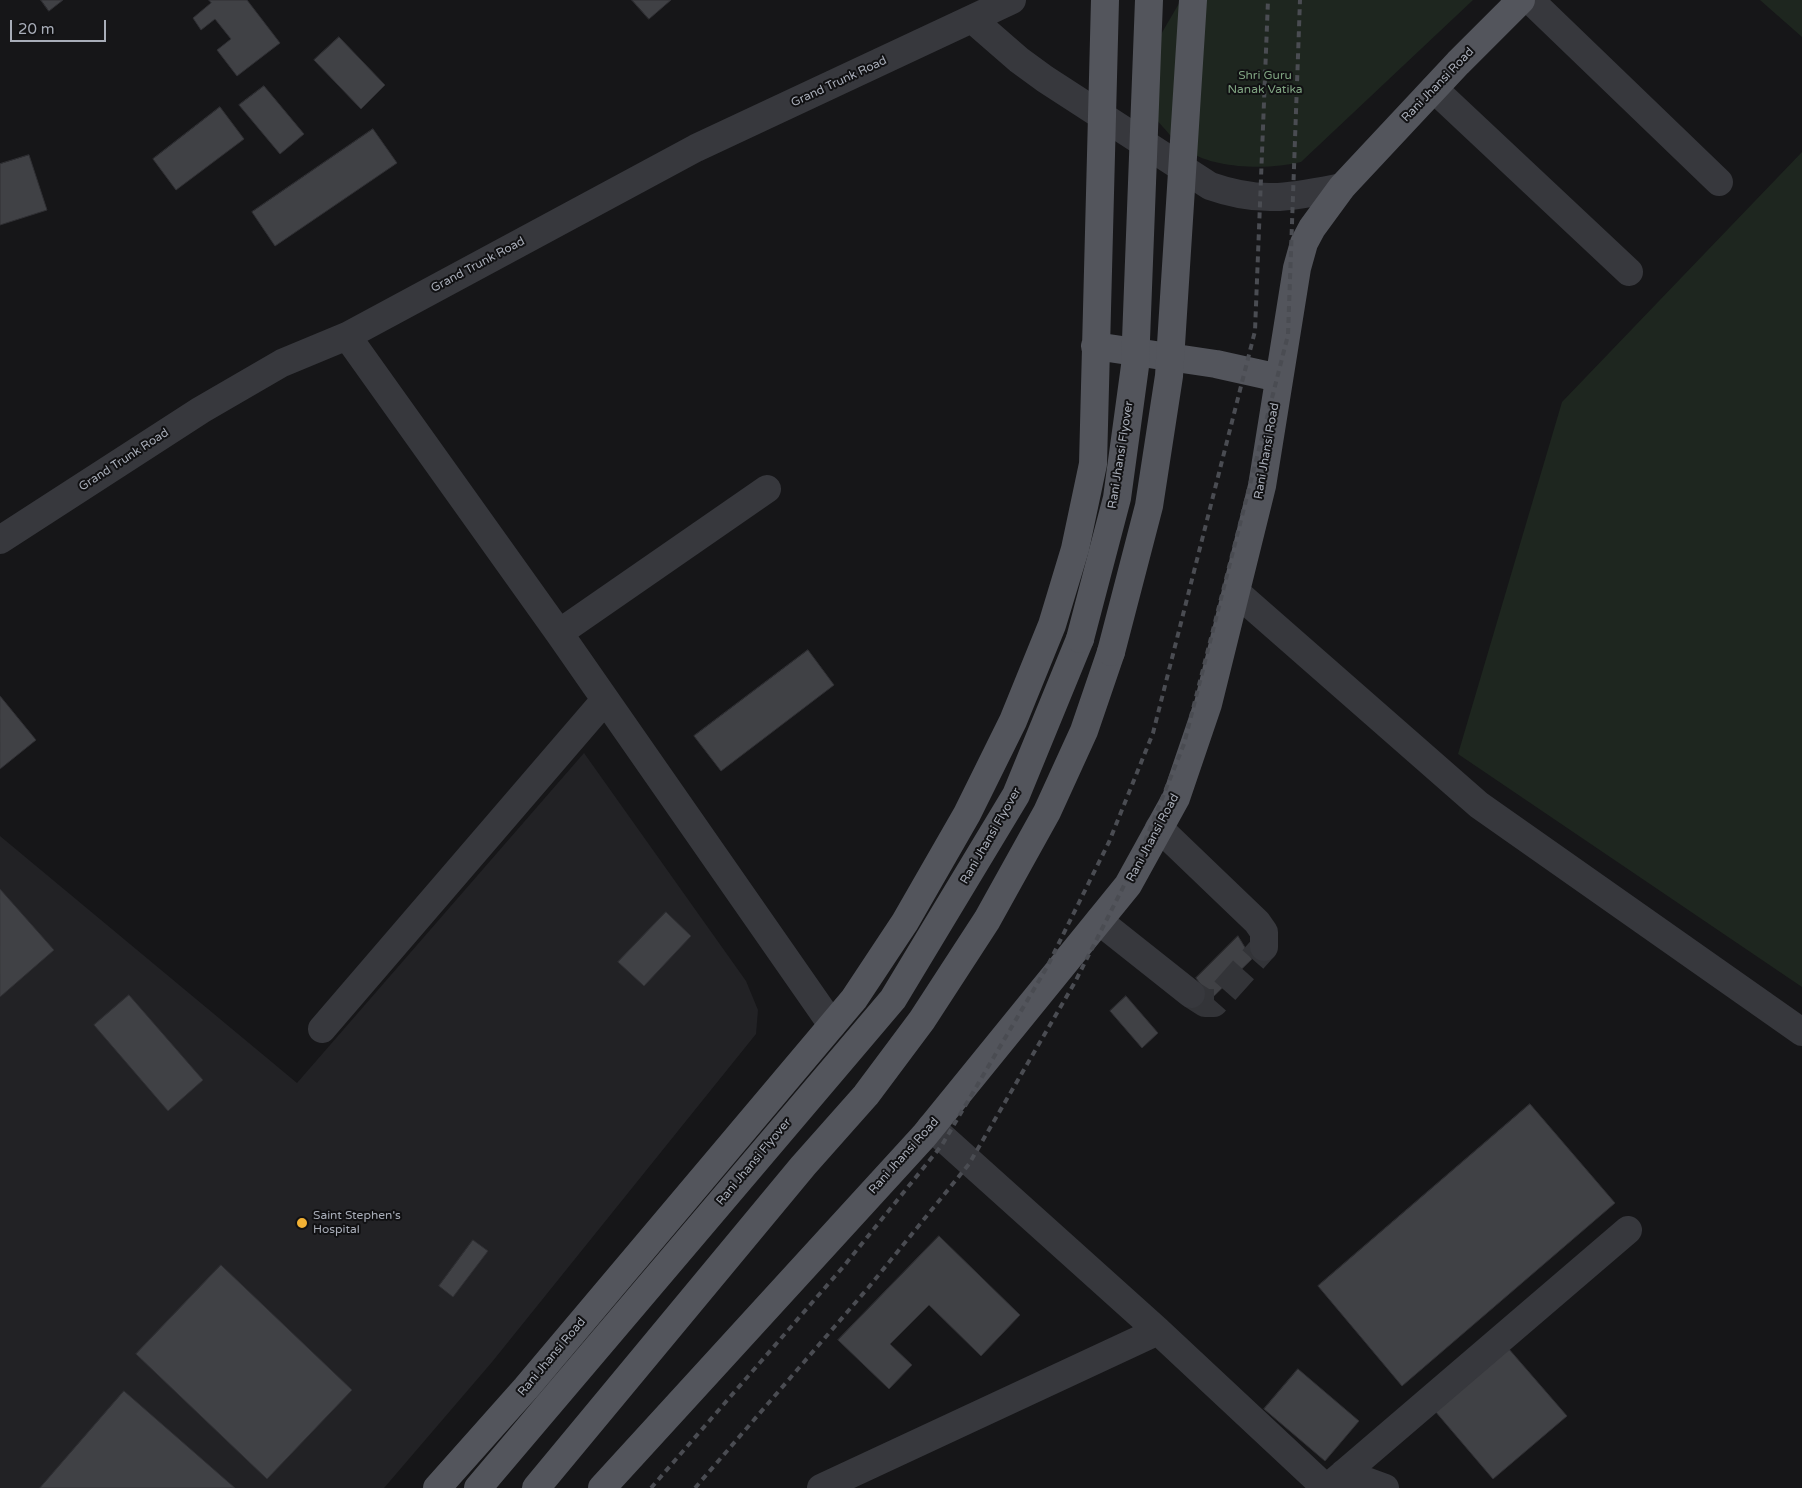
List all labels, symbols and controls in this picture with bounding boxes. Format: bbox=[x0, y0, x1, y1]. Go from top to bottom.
scale bar bbox=[12, 10, 109, 42]
text: 20 m bbox=[18, 20, 55, 38]
street label: Rani Jhansi Road bbox=[1399, 45, 1477, 125]
street label: Grand Trunk Road bbox=[789, 53, 889, 111]
park label: Shri Guru Nanak Vatika bbox=[1227, 69, 1303, 97]
street label: Grand Trunk Road bbox=[429, 234, 527, 296]
street label: Rani Jhansi Flyover bbox=[1105, 400, 1137, 510]
street label: Rani Jhansi Road bbox=[1251, 402, 1283, 500]
street label: Grand Trunk Road bbox=[76, 426, 172, 494]
street label: Rani Jhansi Flyover bbox=[958, 785, 1024, 887]
street label: Rani Jhansi Road bbox=[1124, 791, 1182, 885]
street label: Rani Jhansi Road bbox=[866, 1115, 942, 1197]
street label: Rani Jhansi Flyover bbox=[713, 1116, 795, 1208]
place label: Saint Stephen's Hospital bbox=[313, 1209, 401, 1237]
marker: Saint Stephen's Hospital bbox=[295, 1216, 309, 1230]
street label: Rani Jhansi Road bbox=[515, 1315, 589, 1399]

